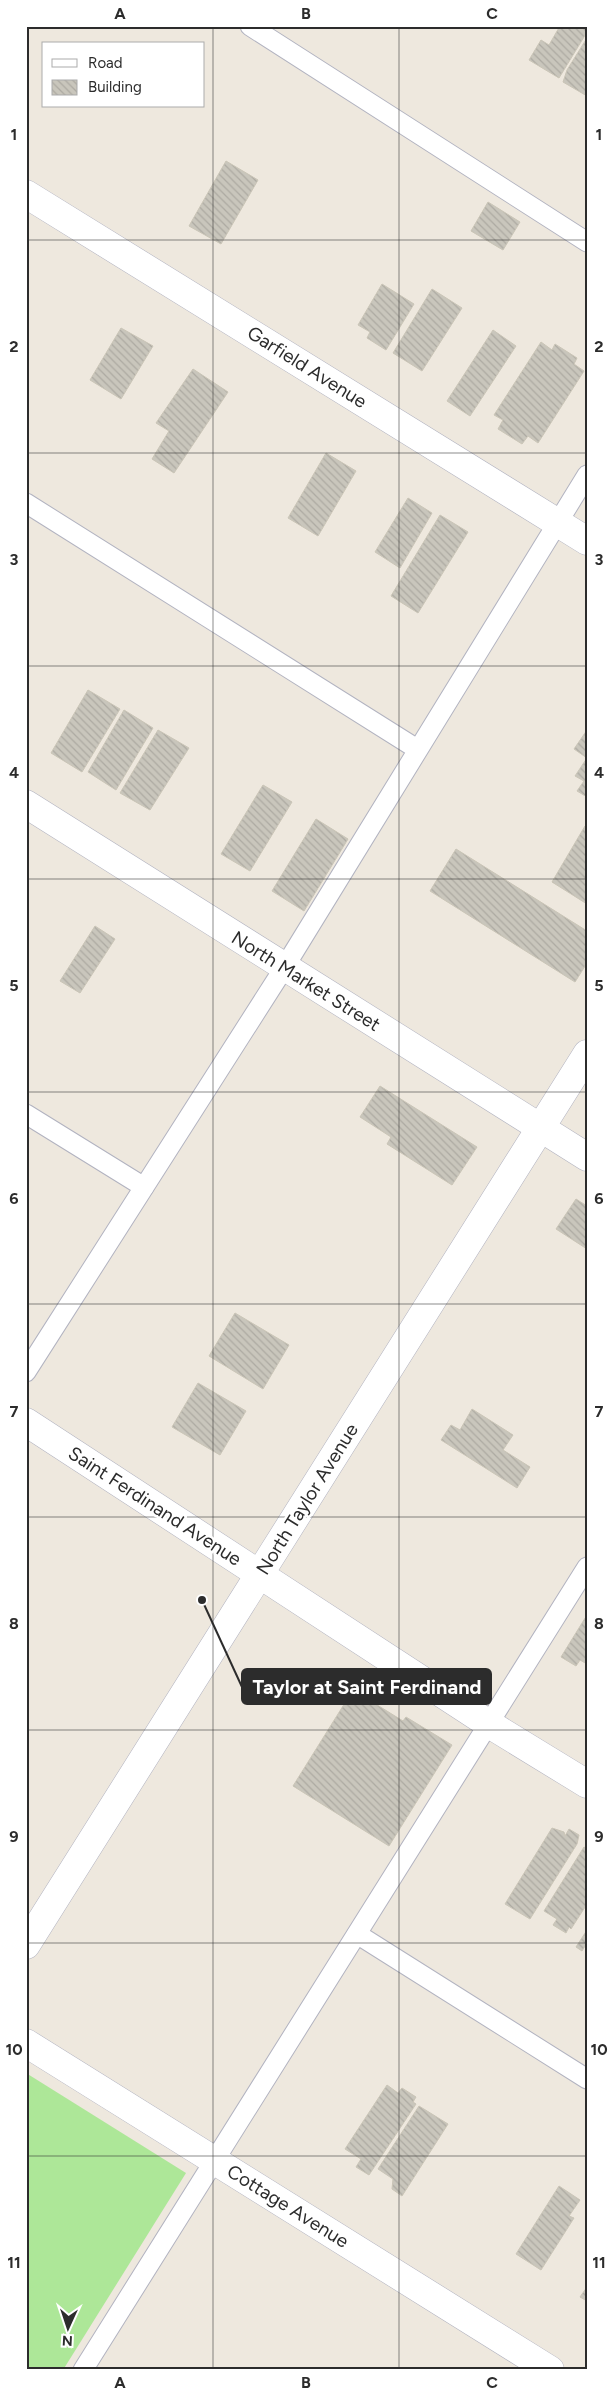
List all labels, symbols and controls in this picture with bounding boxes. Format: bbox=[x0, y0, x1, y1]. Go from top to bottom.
text: A bbox=[114, 4, 126, 23]
text: B bbox=[301, 4, 311, 23]
text: C bbox=[486, 4, 498, 23]
legend bbox=[42, 42, 205, 108]
text: Road bbox=[88, 54, 123, 72]
text: Building bbox=[88, 78, 142, 96]
text: 1 bbox=[11, 125, 17, 144]
text: 1 bbox=[596, 125, 602, 144]
street label: Garfield Avenue bbox=[243, 321, 371, 413]
text: 2 bbox=[9, 337, 19, 356]
text: 2 bbox=[594, 337, 604, 356]
text: 3 bbox=[10, 550, 19, 569]
text: 3 bbox=[595, 550, 604, 569]
text: 4 bbox=[9, 763, 19, 782]
text: 4 bbox=[594, 763, 604, 782]
street label: North Market Street bbox=[227, 926, 385, 1036]
text: 5 bbox=[9, 976, 19, 995]
text: 5 bbox=[594, 976, 604, 995]
text: 6 bbox=[9, 1189, 19, 1208]
text: 6 bbox=[594, 1189, 604, 1208]
text: 7 bbox=[10, 1402, 19, 1421]
text: 7 bbox=[595, 1402, 604, 1421]
street label: North Taylor Avenue bbox=[251, 1419, 363, 1579]
street label: Saint Ferdinand Avenue bbox=[64, 1441, 246, 1571]
text: 8 bbox=[9, 1614, 19, 1633]
text: 8 bbox=[594, 1614, 604, 1633]
callout: Taylor at Saint Ferdinand bbox=[242, 1669, 491, 1704]
text: Taylor at Saint Ferdinand bbox=[253, 1675, 481, 1699]
text: 9 bbox=[9, 1827, 19, 1846]
text: 9 bbox=[594, 1827, 604, 1846]
text: 10 bbox=[5, 2040, 23, 2059]
text: 10 bbox=[590, 2040, 608, 2059]
street label: Cottage Avenue bbox=[223, 2159, 353, 2253]
text: 11 bbox=[7, 2253, 21, 2272]
text: 11 bbox=[592, 2253, 606, 2272]
north arrow bbox=[42, 2304, 92, 2354]
text: N bbox=[61, 2332, 73, 2349]
text: A bbox=[114, 2373, 126, 2392]
text: B bbox=[301, 2373, 311, 2392]
text: C bbox=[486, 2373, 498, 2392]

